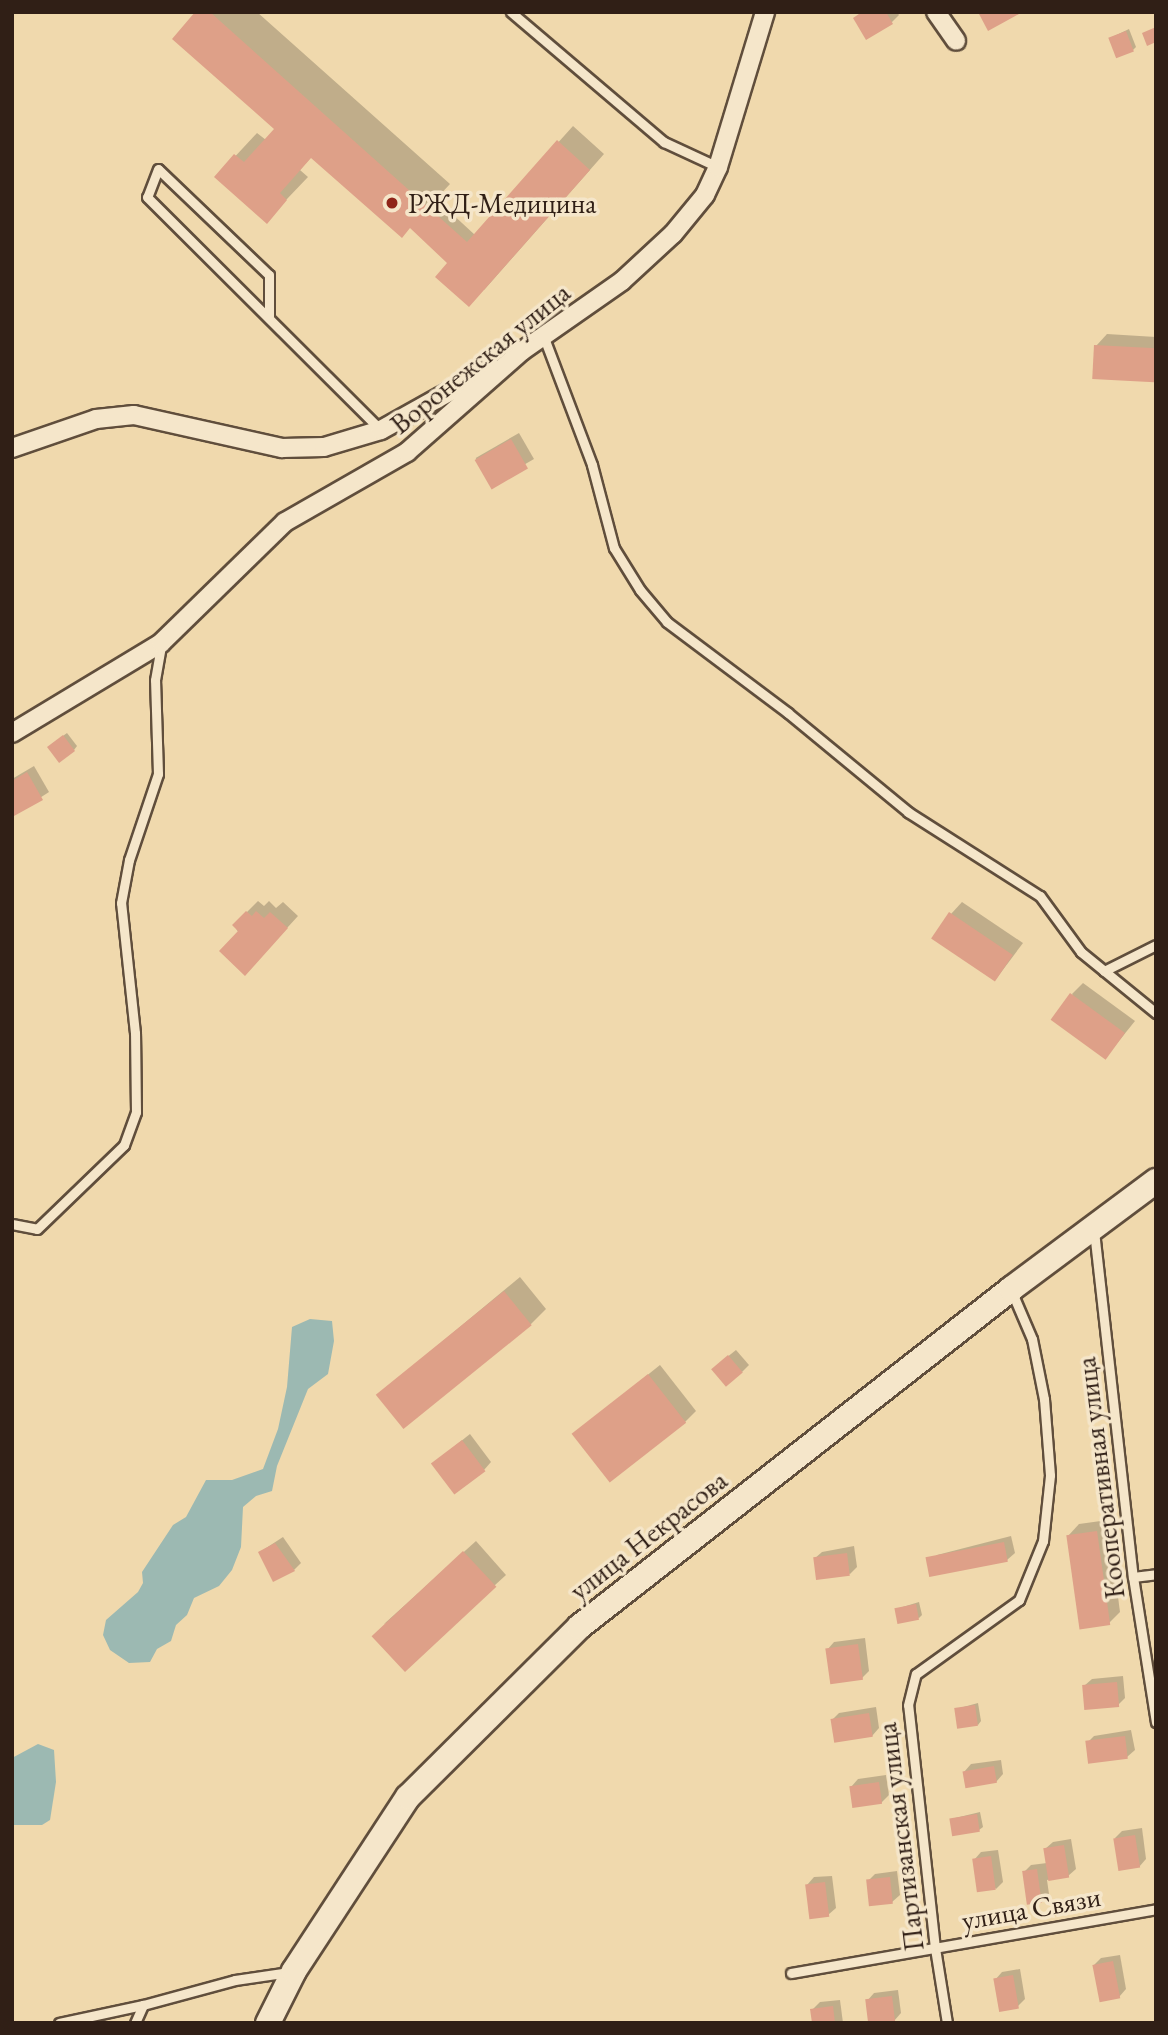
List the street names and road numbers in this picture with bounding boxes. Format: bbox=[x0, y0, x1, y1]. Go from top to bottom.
street label: Воронежская улица bbox=[383, 275, 577, 441]
street label: Кооперативная улица bbox=[1069, 1355, 1131, 1601]
street label: улица Некрасова bbox=[562, 1463, 734, 1607]
street label: Партизанская улица bbox=[869, 1721, 931, 1953]
street label: улица Связи bbox=[959, 1879, 1103, 1937]

